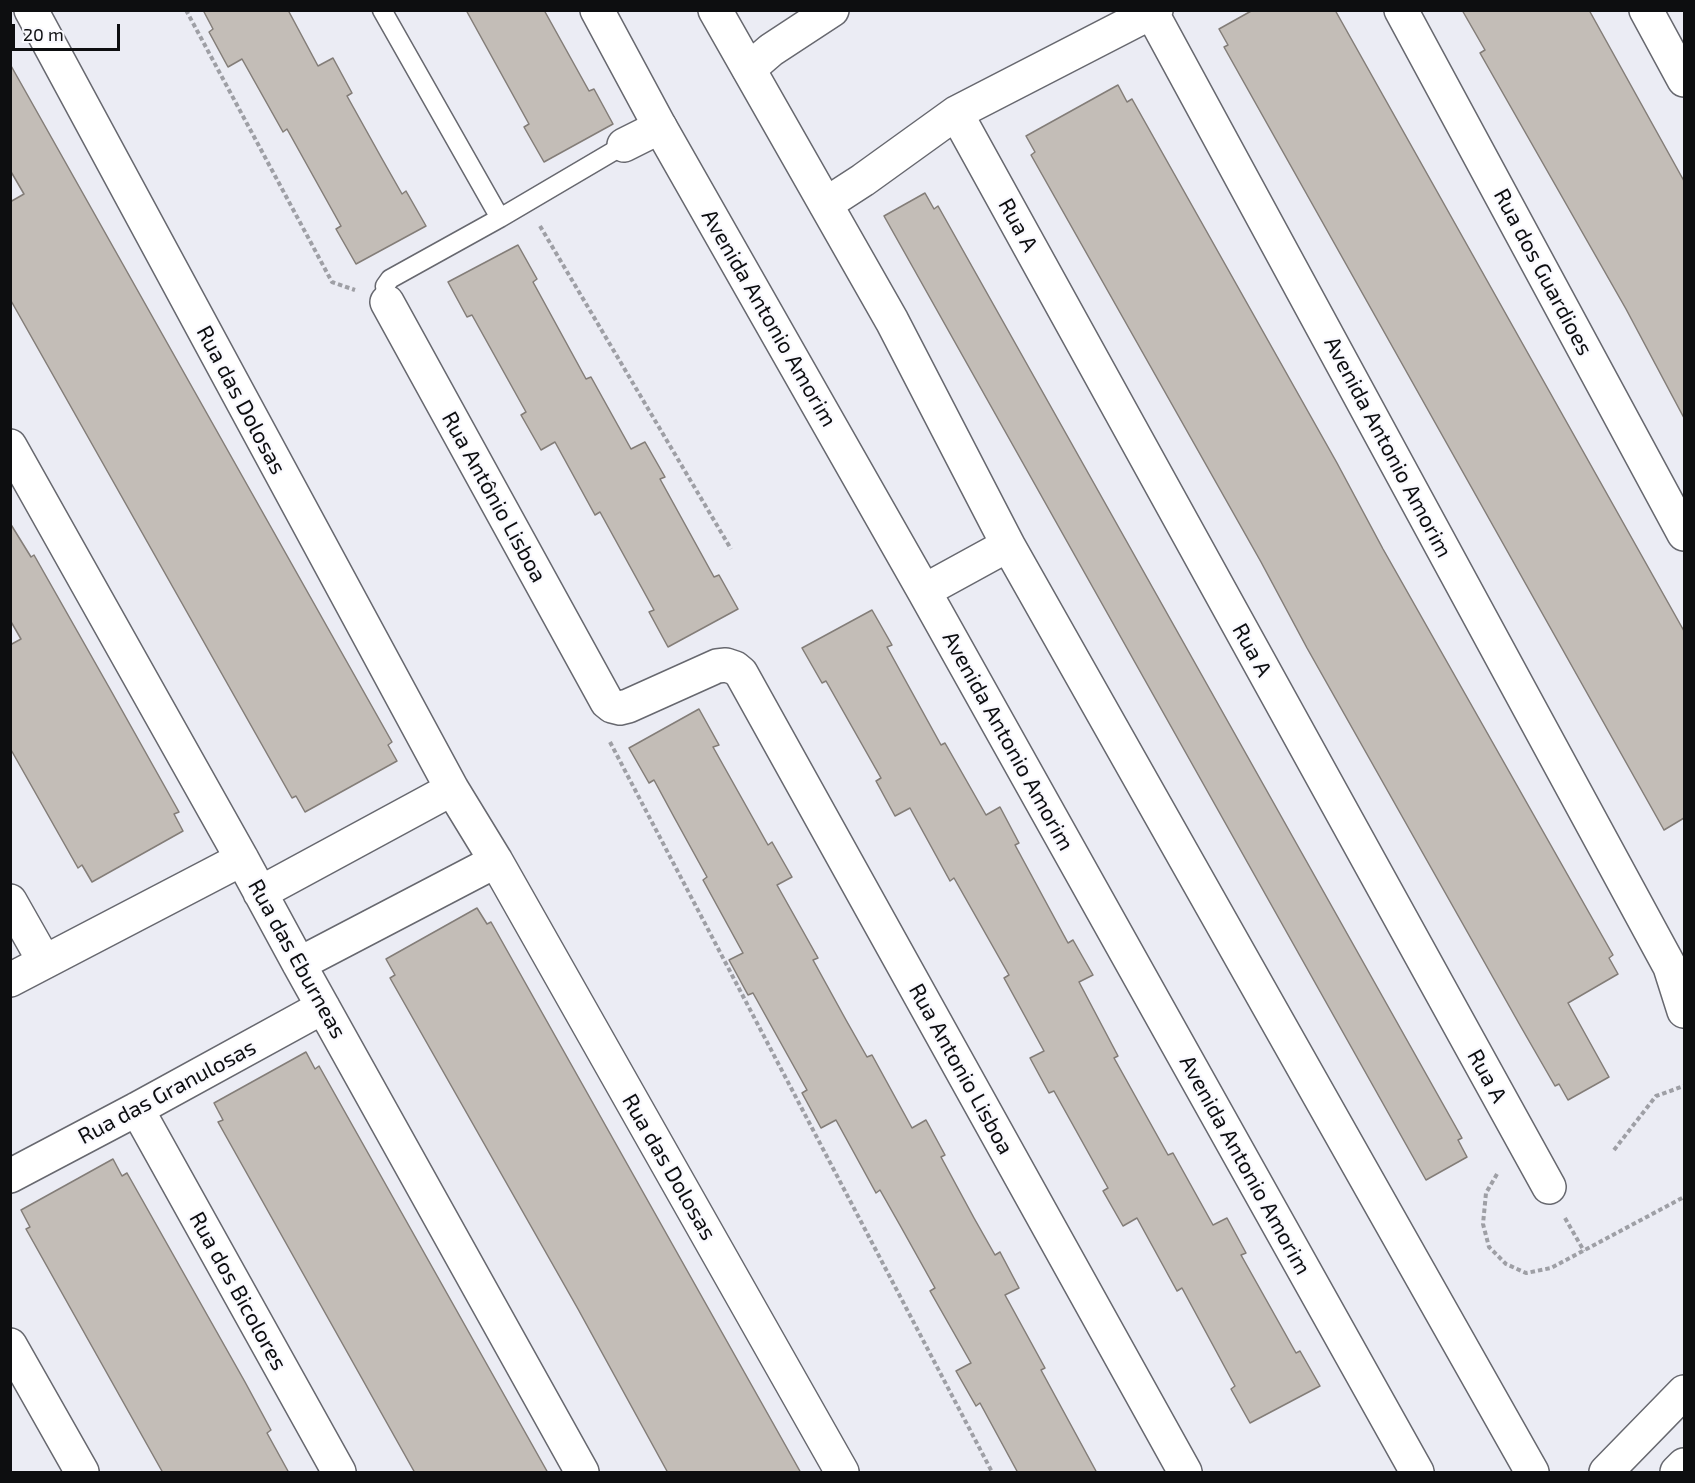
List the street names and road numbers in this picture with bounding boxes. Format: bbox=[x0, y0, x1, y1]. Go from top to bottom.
street label: Rua dos Guardioes bbox=[1488, 184, 1598, 360]
street label: Rua A bbox=[993, 194, 1043, 256]
street label: Avenida Antonio Amorim bbox=[696, 205, 842, 431]
street label: Rua das Dolosas bbox=[191, 321, 291, 479]
street label: Avenida Antonio Amorim bbox=[1319, 332, 1457, 562]
street label: Rua Antônio Lisboa bbox=[436, 407, 552, 587]
street label: Rua A bbox=[1227, 619, 1277, 681]
street label: Avenida Antonio Amorim bbox=[937, 627, 1079, 855]
street label: Rua das Eburneas bbox=[242, 875, 352, 1043]
street label: Rua Antonio Lisboa bbox=[903, 979, 1019, 1159]
street label: Rua das Granulosas bbox=[74, 1034, 260, 1150]
street label: Rua A bbox=[1462, 1045, 1512, 1107]
street label: Avenida Antonio Amorim bbox=[1174, 1051, 1316, 1279]
street label: Rua das Dolosas bbox=[616, 1089, 722, 1245]
street label: Rua dos Bicolores bbox=[184, 1207, 292, 1375]

